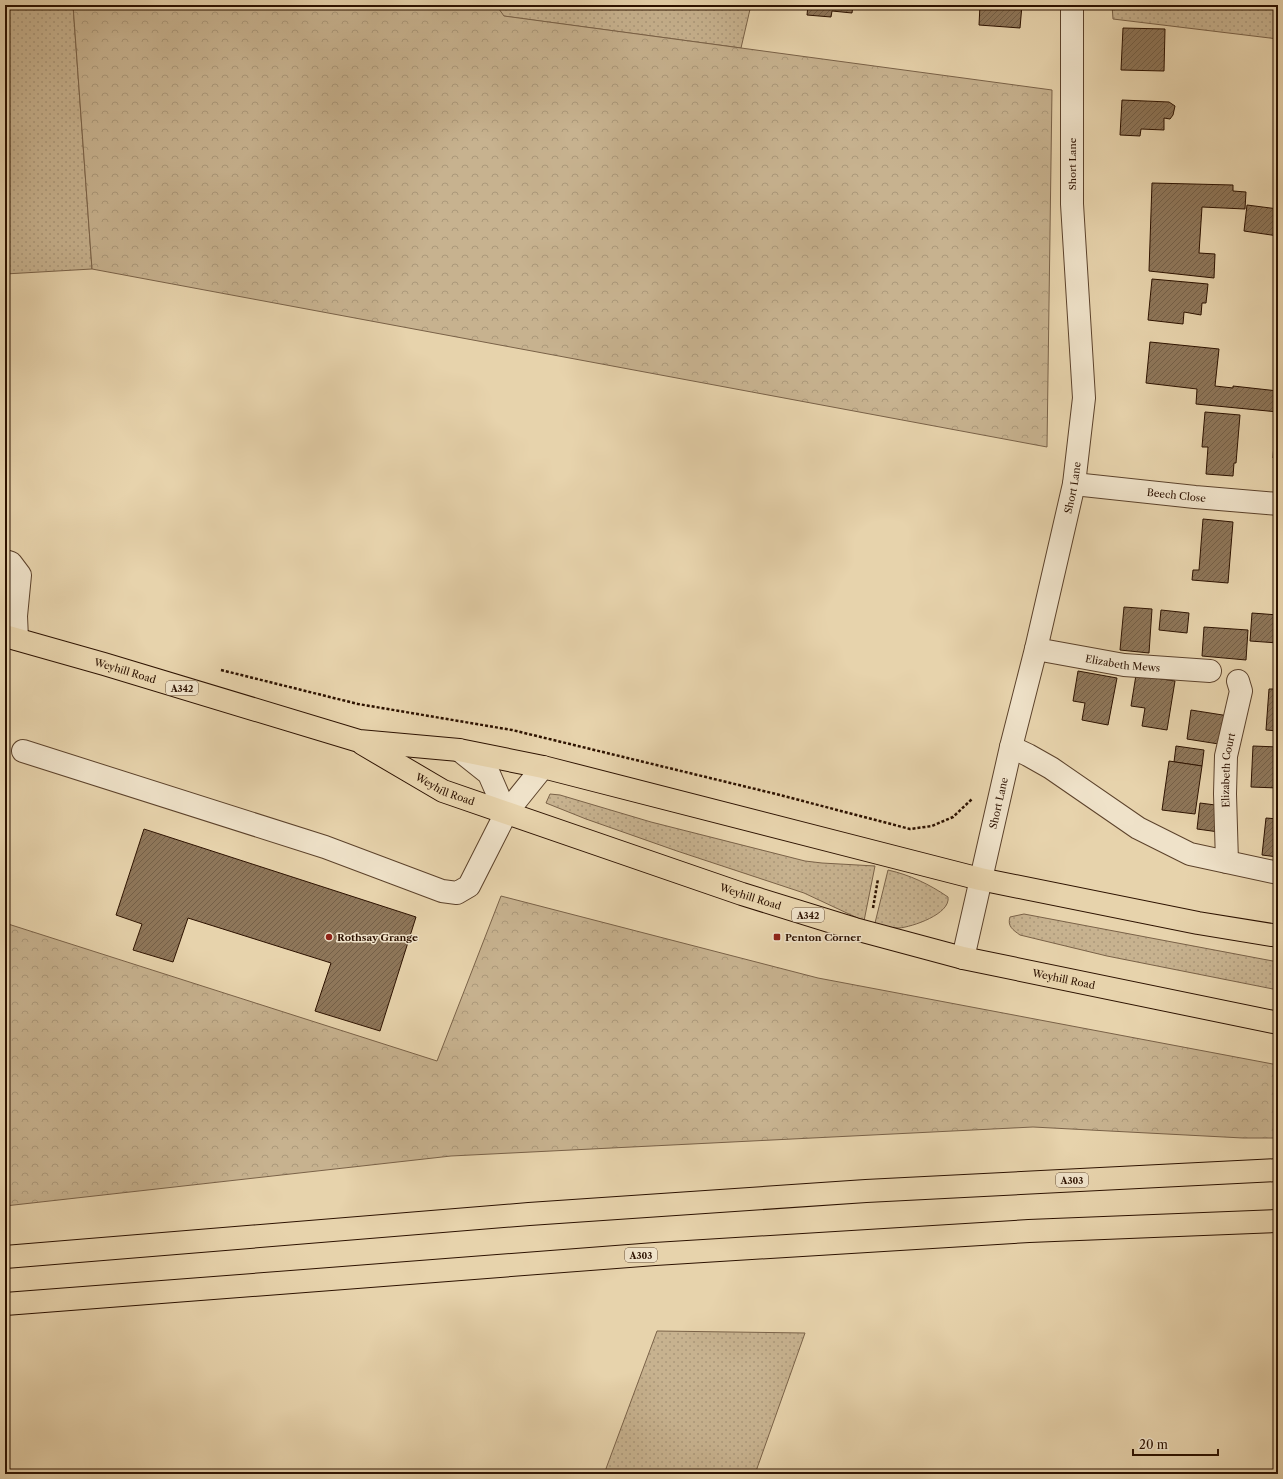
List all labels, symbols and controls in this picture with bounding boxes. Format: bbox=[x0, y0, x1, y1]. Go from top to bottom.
street label: Short Lane bbox=[1066, 137, 1079, 190]
street label: Short Lane bbox=[1061, 461, 1083, 515]
street label: Beech Close bbox=[1146, 485, 1207, 504]
street label: Elizabeth Mews bbox=[1084, 652, 1161, 674]
street label: Weyhill Road bbox=[92, 655, 158, 686]
road number: A342 bbox=[166, 681, 198, 695]
street label: Elizabeth Court bbox=[1218, 731, 1238, 808]
street label: Weyhill Road bbox=[412, 769, 476, 808]
street label: Short Lane bbox=[986, 776, 1011, 830]
street label: Weyhill Road bbox=[717, 880, 783, 912]
road number: A342 bbox=[792, 908, 824, 922]
place label: Rothsay Grange bbox=[337, 931, 418, 944]
place label: Penton Corner bbox=[785, 931, 861, 944]
marker: Rothsay Grange bbox=[324, 932, 334, 942]
marker: Penton Corner bbox=[772, 932, 782, 942]
street label: Weyhill Road bbox=[1030, 966, 1096, 992]
road number: A303 bbox=[1056, 1173, 1088, 1187]
road number: A303 bbox=[625, 1248, 657, 1262]
scale bar bbox=[1133, 1431, 1218, 1457]
text: 20 m bbox=[1139, 1437, 1168, 1452]

